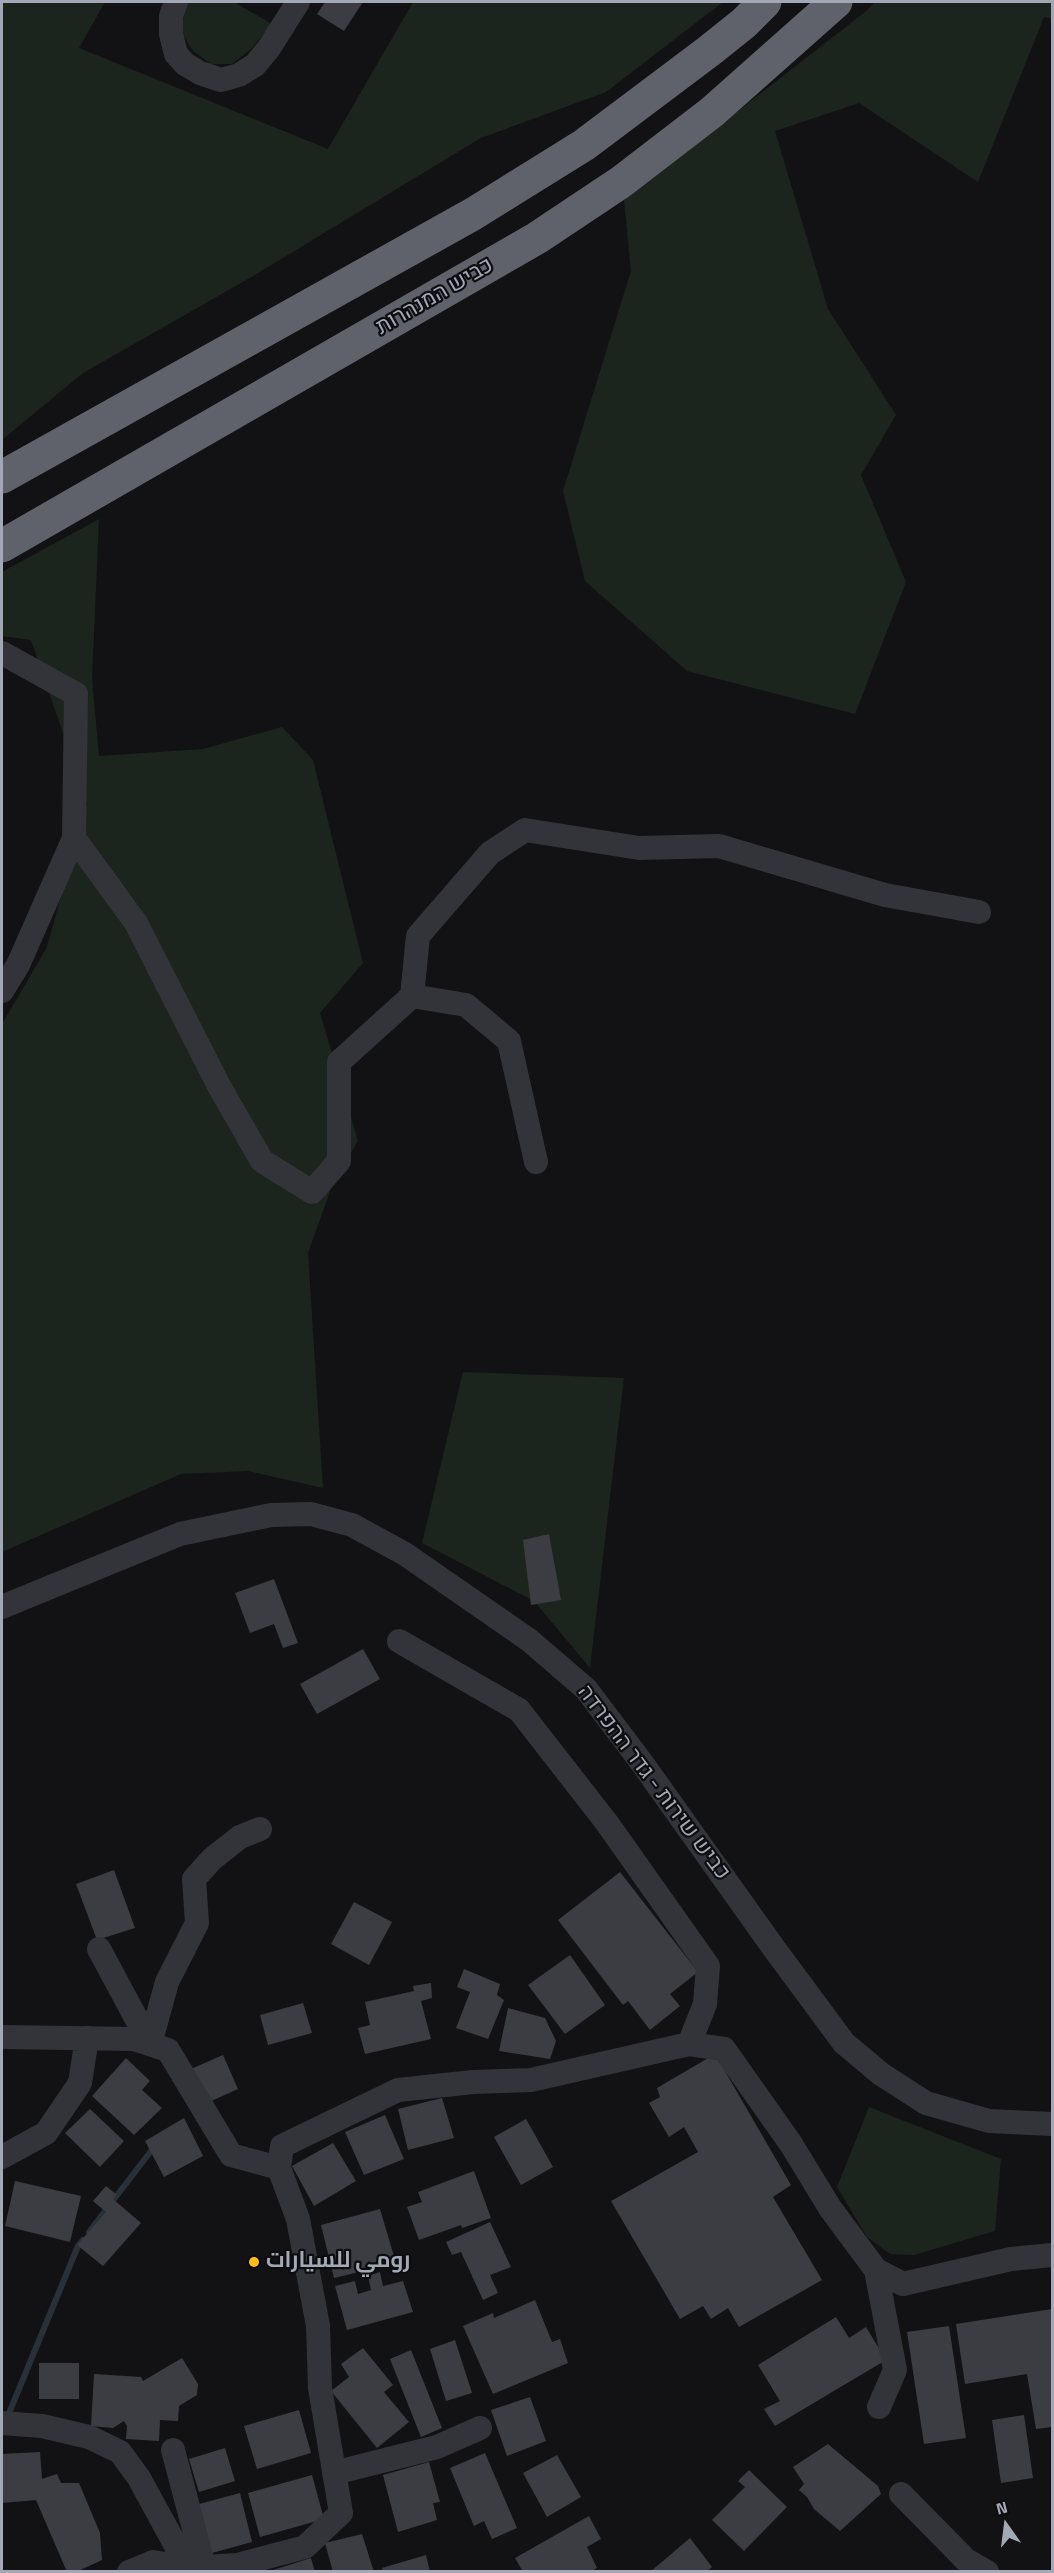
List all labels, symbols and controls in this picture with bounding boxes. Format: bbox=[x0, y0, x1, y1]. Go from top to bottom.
street label: כביש המנהרות bbox=[372, 253, 498, 341]
street label: כביש שירות - גדר ההפרדה bbox=[571, 1680, 735, 1886]
place label: رومي للسيارات bbox=[266, 2249, 410, 2275]
marker: رومي للسيارات bbox=[247, 2255, 261, 2269]
north arrow bbox=[976, 2495, 1036, 2555]
text: N bbox=[993, 2495, 1010, 2521]

